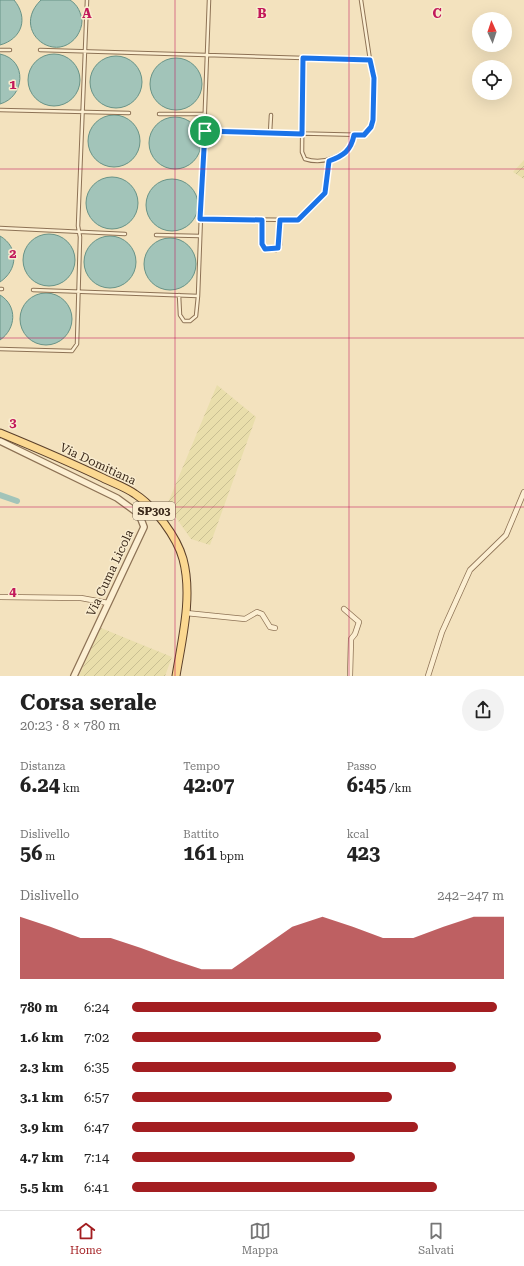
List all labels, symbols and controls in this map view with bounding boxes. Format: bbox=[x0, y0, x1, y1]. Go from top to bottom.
text: A bbox=[82, 6, 92, 21]
text: B bbox=[257, 6, 267, 21]
text: C bbox=[432, 6, 442, 21]
north arrow bbox=[472, 12, 512, 52]
map controls bbox=[472, 12, 512, 100]
button: locate bbox=[472, 60, 512, 100]
text: 1 bbox=[9, 77, 17, 92]
pin bbox=[188, 114, 222, 148]
icon: arrive bbox=[194, 120, 216, 142]
text: 2 bbox=[9, 246, 17, 261]
text: 3 bbox=[9, 415, 17, 430]
street label: Via Domitiana bbox=[58, 440, 139, 488]
road number: SP303 bbox=[133, 502, 175, 520]
street label: Via Cuma Licola bbox=[84, 527, 136, 619]
text: 4 bbox=[9, 584, 17, 599]
button: share bbox=[462, 689, 504, 731]
text: Corsa serale bbox=[20, 690, 157, 715]
text: 20:23 · 8 × 780 m bbox=[20, 718, 120, 733]
text: Distanza bbox=[20, 760, 66, 773]
text: Tempo bbox=[183, 760, 220, 773]
text: Passo bbox=[347, 760, 377, 773]
text: 6.24 bbox=[20, 773, 60, 797]
text: 42:07 bbox=[183, 773, 234, 797]
text: 6:45 bbox=[347, 773, 387, 797]
text: km bbox=[60, 782, 80, 795]
text: /km bbox=[387, 782, 412, 795]
text: Dislivello bbox=[20, 828, 70, 841]
text: Battito bbox=[183, 828, 219, 841]
text: kcal bbox=[347, 828, 369, 841]
text: 56 bbox=[20, 841, 42, 865]
text: 161 bbox=[183, 841, 217, 865]
text: 423 bbox=[347, 841, 380, 865]
text: m bbox=[42, 850, 55, 863]
text: bpm bbox=[217, 850, 244, 863]
text: Dislivello bbox=[20, 888, 79, 903]
text: 242–247 m bbox=[437, 888, 504, 903]
text: 780 m bbox=[20, 1000, 58, 1015]
text: 6:24 bbox=[84, 1000, 109, 1015]
text: 1.6 km bbox=[20, 1030, 63, 1045]
text: 7:02 bbox=[84, 1030, 109, 1045]
text: 2.3 km bbox=[20, 1060, 63, 1075]
text: 6:35 bbox=[84, 1060, 109, 1075]
text: 3.1 km bbox=[20, 1090, 63, 1105]
text: 6:57 bbox=[84, 1090, 109, 1105]
text: 3.9 km bbox=[20, 1120, 63, 1135]
text: 6:47 bbox=[84, 1120, 109, 1135]
text: 4.7 km bbox=[20, 1150, 63, 1165]
text: 7:14 bbox=[84, 1150, 109, 1165]
text: 5.5 km bbox=[20, 1180, 63, 1195]
text: 6:41 bbox=[84, 1180, 109, 1195]
tab: Home bbox=[70, 1220, 102, 1257]
tab: Mappa bbox=[242, 1220, 278, 1257]
tab: Salvati bbox=[418, 1220, 454, 1257]

